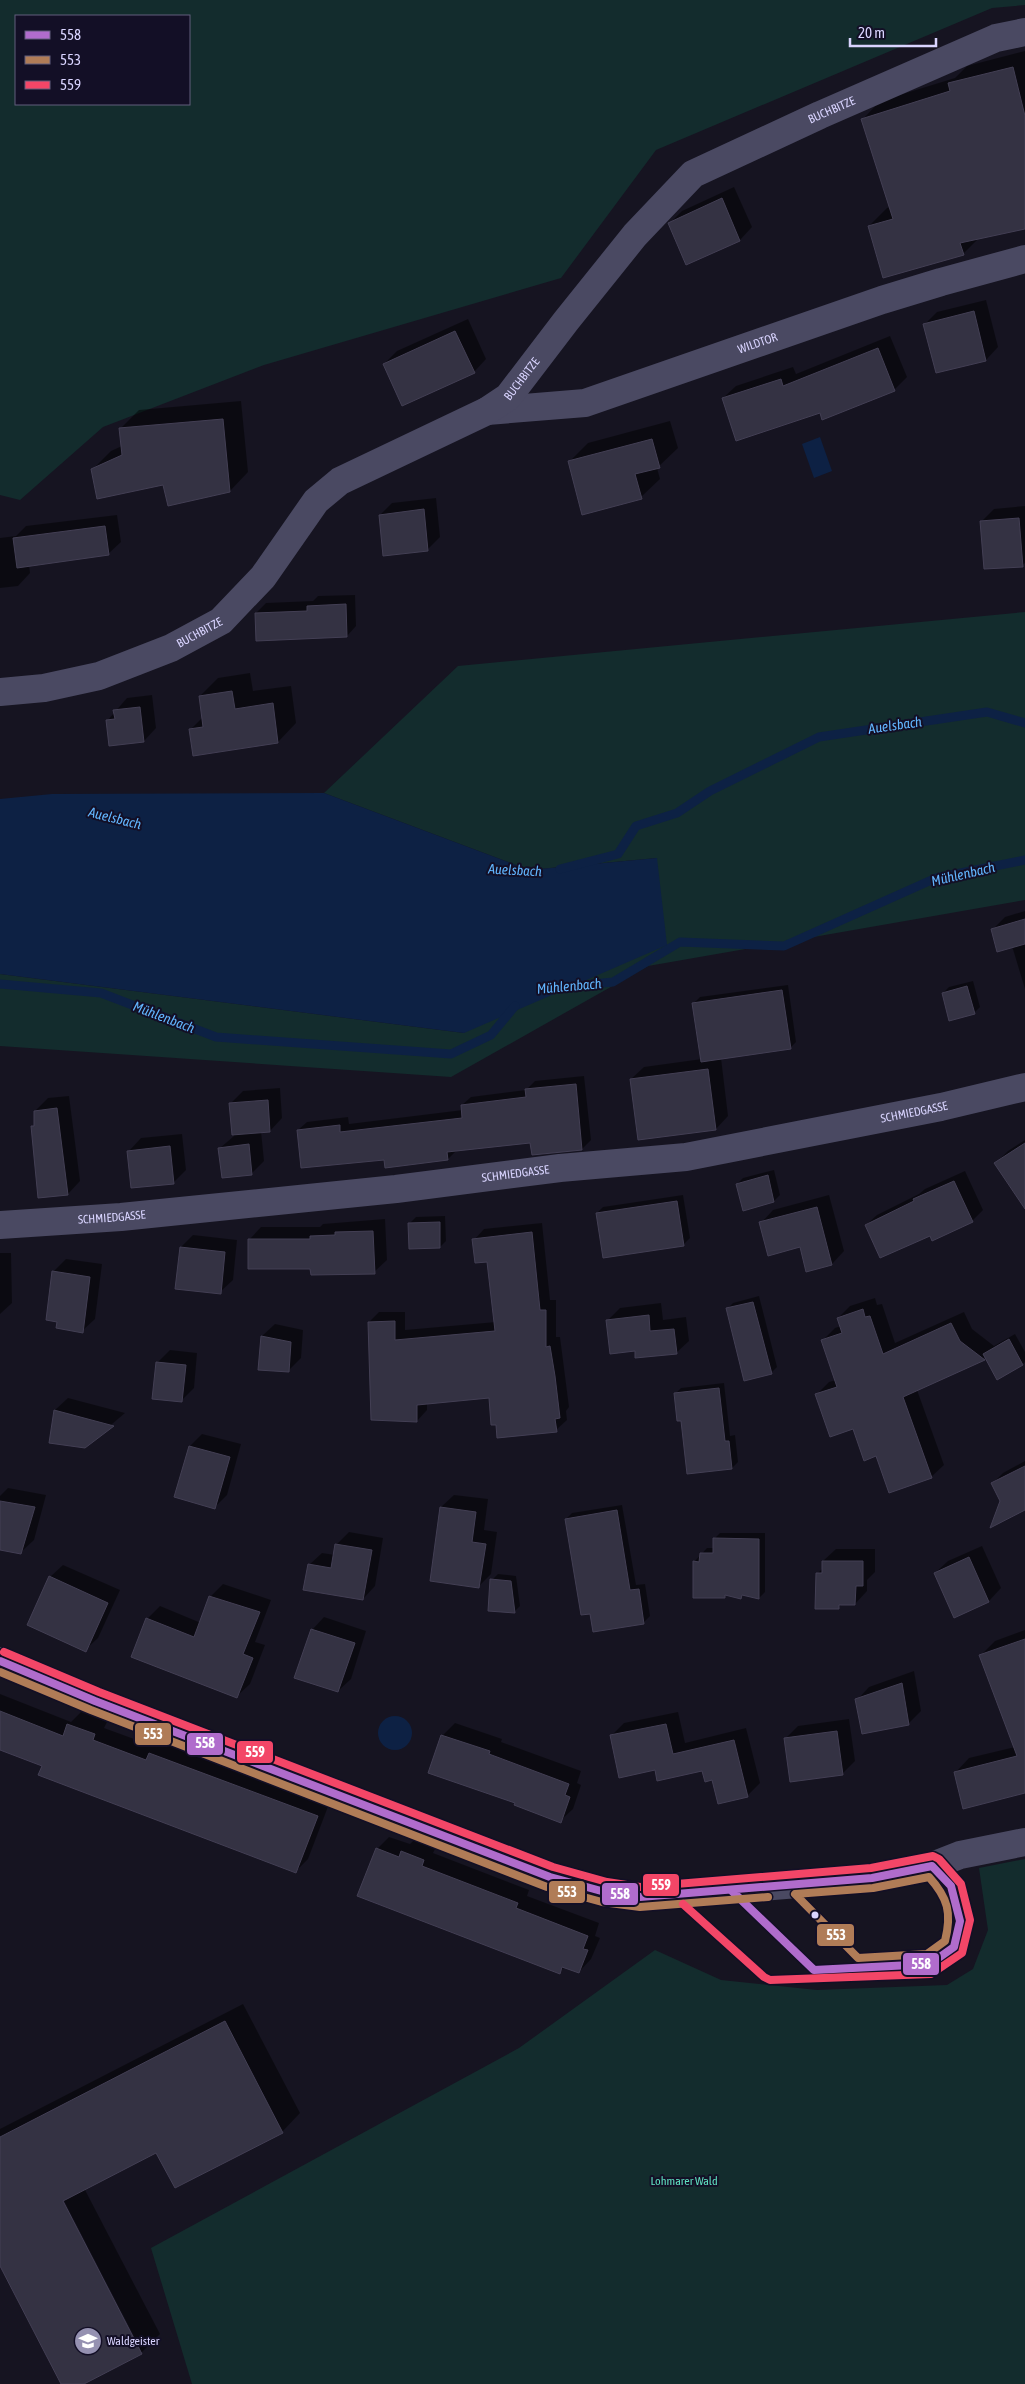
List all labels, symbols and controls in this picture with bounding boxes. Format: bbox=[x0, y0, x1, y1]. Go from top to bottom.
legend bbox=[15, 15, 190, 105]
scale bar bbox=[850, 15, 936, 47]
text: 20 m bbox=[858, 24, 885, 41]
text: 558 bbox=[60, 26, 81, 43]
text: 553 bbox=[60, 51, 81, 68]
text: 559 bbox=[60, 76, 81, 93]
street label: BUCHBITZE bbox=[806, 94, 857, 127]
street label: WILDTOR bbox=[736, 330, 779, 356]
street label: BUCHBITZE bbox=[501, 355, 542, 403]
street label: BUCHBITZE bbox=[174, 615, 225, 651]
water label: Auelsbach bbox=[866, 713, 923, 737]
water label: Auelsbach bbox=[86, 803, 143, 832]
water label: Mühlenbach bbox=[930, 859, 997, 889]
water label: Auelsbach bbox=[487, 861, 542, 879]
water label: Mühlenbach bbox=[536, 975, 602, 997]
water label: Mühlenbach bbox=[131, 998, 197, 1036]
street label: SCHMIEDGASSE bbox=[879, 1099, 949, 1126]
street label: SCHMIEDGASSE bbox=[481, 1162, 550, 1185]
street label: SCHMIEDGASSE bbox=[77, 1208, 146, 1227]
line badge: 553 bbox=[134, 1722, 172, 1746]
text: 553 bbox=[143, 1726, 163, 1742]
line badge: 558 bbox=[186, 1732, 224, 1756]
text: 558 bbox=[195, 1735, 215, 1751]
line badge: 559 bbox=[236, 1740, 274, 1764]
text: 559 bbox=[245, 1744, 265, 1760]
line badge: 559 bbox=[642, 1873, 680, 1897]
text: 559 bbox=[651, 1877, 671, 1893]
line badge: 553 bbox=[548, 1880, 586, 1904]
line badge: 558 bbox=[601, 1882, 639, 1906]
text: 553 bbox=[557, 1884, 577, 1900]
text: 558 bbox=[610, 1886, 630, 1902]
unlabelled marker bbox=[810, 1910, 820, 1920]
line badge: 553 bbox=[816, 1923, 855, 1947]
text: 553 bbox=[826, 1927, 846, 1943]
line badge: 558 bbox=[902, 1952, 940, 1976]
text: 558 bbox=[911, 1956, 931, 1972]
park label: Lohmarer Wald bbox=[650, 2174, 718, 2188]
school or university icon: Waldgeister bbox=[73, 2326, 103, 2356]
place label: Waldgeister bbox=[107, 2334, 160, 2348]

